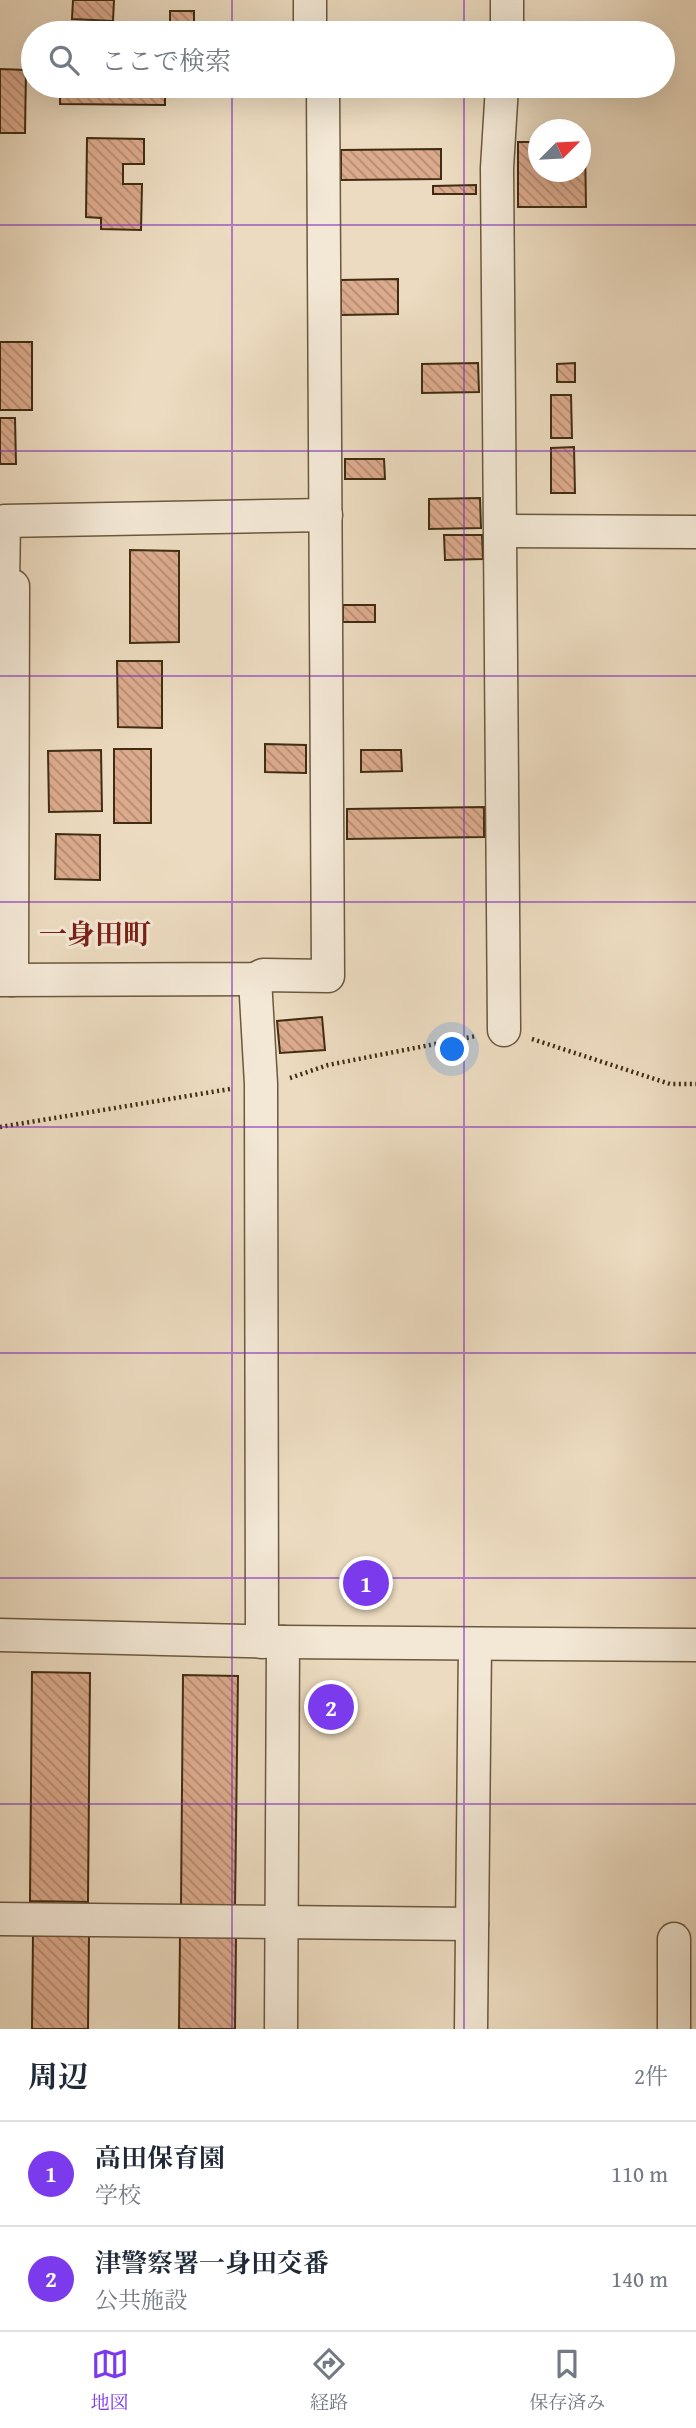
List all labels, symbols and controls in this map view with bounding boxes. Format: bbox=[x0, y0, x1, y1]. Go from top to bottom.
search box bbox=[21, 21, 675, 98]
icon: search bbox=[45, 41, 83, 79]
text: ここで検索 bbox=[101, 41, 231, 80]
north arrow bbox=[528, 119, 591, 182]
district label: 一身田町 bbox=[39, 913, 151, 954]
your location bbox=[435, 1032, 469, 1066]
pin: 1 bbox=[343, 1557, 389, 1609]
pin: 2 bbox=[308, 1681, 354, 1733]
text: 周辺 bbox=[28, 2054, 88, 2098]
text: 2件 bbox=[634, 2059, 668, 2092]
text: 高田保育園 bbox=[95, 2138, 225, 2177]
text: 1 bbox=[45, 2157, 57, 2190]
text: 110 m bbox=[611, 2157, 668, 2190]
text: 学校 bbox=[95, 2178, 141, 2211]
text: 津警察署一身田交番 bbox=[95, 2243, 329, 2282]
text: 2 bbox=[45, 2262, 57, 2295]
text: 140 m bbox=[611, 2262, 668, 2295]
text: 公共施設 bbox=[95, 2283, 187, 2316]
tab: 地図 bbox=[91, 2345, 129, 2416]
tab: 経路 bbox=[310, 2345, 348, 2416]
tab: 保存済み bbox=[529, 2345, 605, 2416]

